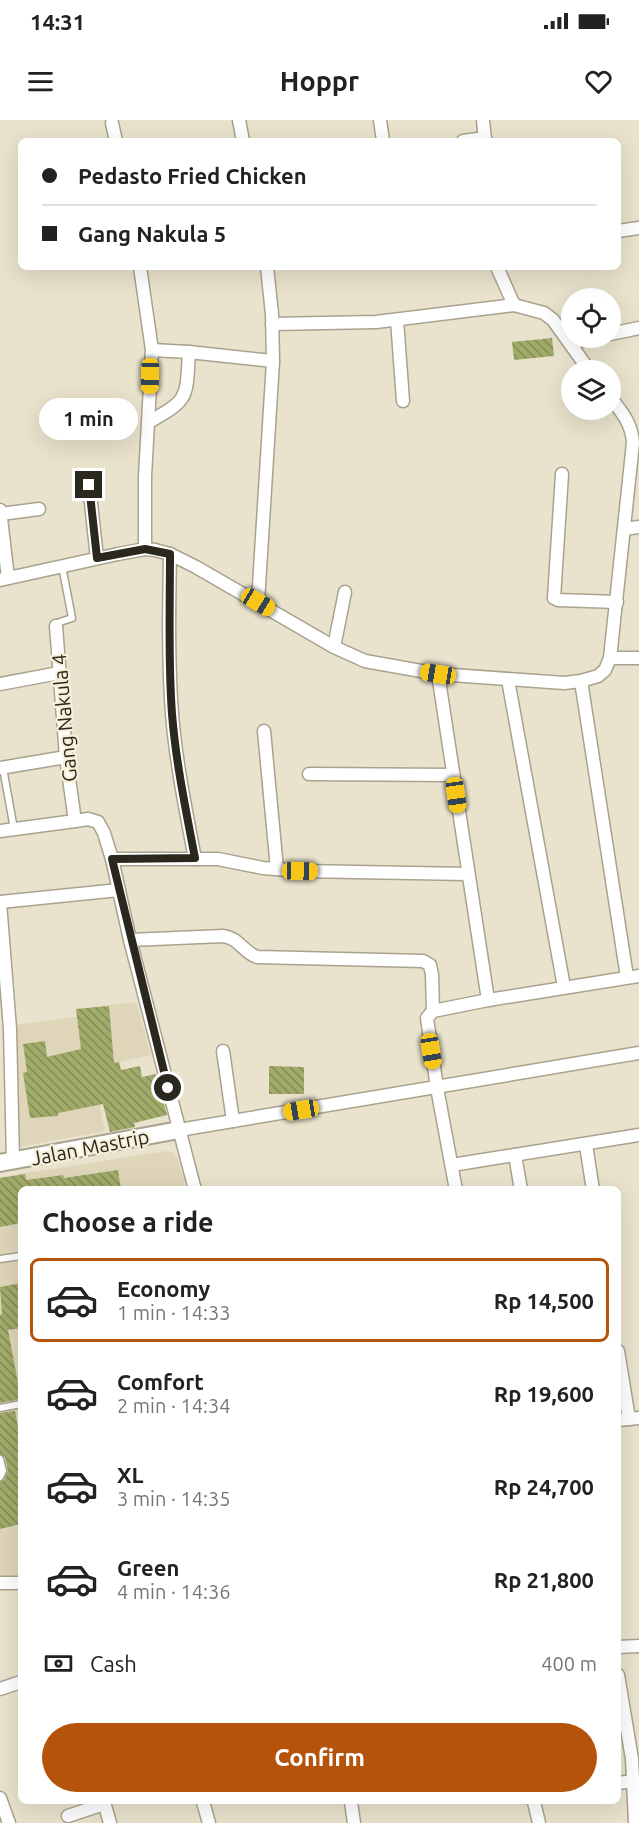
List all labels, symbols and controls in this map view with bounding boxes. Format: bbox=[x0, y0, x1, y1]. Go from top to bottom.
text: 14:31 bbox=[30, 9, 85, 34]
icon: menu bbox=[24, 65, 57, 98]
icon: heart bbox=[582, 65, 615, 98]
text: Hoppr bbox=[280, 66, 359, 96]
text: Pedasto Fried Chicken bbox=[78, 163, 307, 188]
text: Gang Nakula 5 bbox=[78, 221, 226, 246]
map controls bbox=[561, 288, 621, 420]
button: locate bbox=[561, 288, 621, 348]
car bbox=[141, 358, 159, 394]
button: layers bbox=[561, 360, 621, 420]
callout: 1 min bbox=[40, 398, 138, 440]
text: 1 min bbox=[63, 407, 114, 430]
route end bbox=[75, 471, 102, 498]
car bbox=[238, 585, 278, 619]
street label: Gang Nakula 4 bbox=[47, 653, 81, 783]
car bbox=[419, 662, 457, 686]
car bbox=[445, 776, 467, 814]
car bbox=[282, 862, 318, 880]
car bbox=[419, 1032, 443, 1070]
route start bbox=[154, 1074, 181, 1101]
car bbox=[282, 1098, 320, 1122]
street label: Jalan Mastrip bbox=[29, 1124, 151, 1170]
text: Choose a ride bbox=[42, 1207, 214, 1237]
icon: car bbox=[45, 1273, 99, 1327]
text: Economy bbox=[117, 1276, 210, 1301]
text: Rp 14,500 bbox=[494, 1288, 594, 1313]
text: 1 min · 14:33 bbox=[117, 1301, 231, 1324]
icon: car bbox=[45, 1366, 99, 1420]
text: Comfort bbox=[117, 1369, 204, 1394]
text: Rp 19,600 bbox=[494, 1381, 594, 1406]
text: 2 min · 14:34 bbox=[117, 1394, 231, 1417]
icon: car bbox=[45, 1459, 99, 1513]
text: XL bbox=[117, 1462, 144, 1487]
text: Rp 24,700 bbox=[494, 1474, 594, 1499]
text: 3 min · 14:35 bbox=[117, 1487, 231, 1510]
icon: car bbox=[45, 1552, 99, 1606]
text: Green bbox=[117, 1555, 179, 1580]
text: Rp 21,800 bbox=[494, 1567, 594, 1592]
text: 4 min · 14:36 bbox=[117, 1580, 231, 1603]
icon: cash bbox=[42, 1647, 75, 1680]
text: Cash bbox=[90, 1651, 137, 1676]
text: 400 m bbox=[541, 1652, 597, 1675]
button: Confirm bbox=[42, 1723, 597, 1792]

